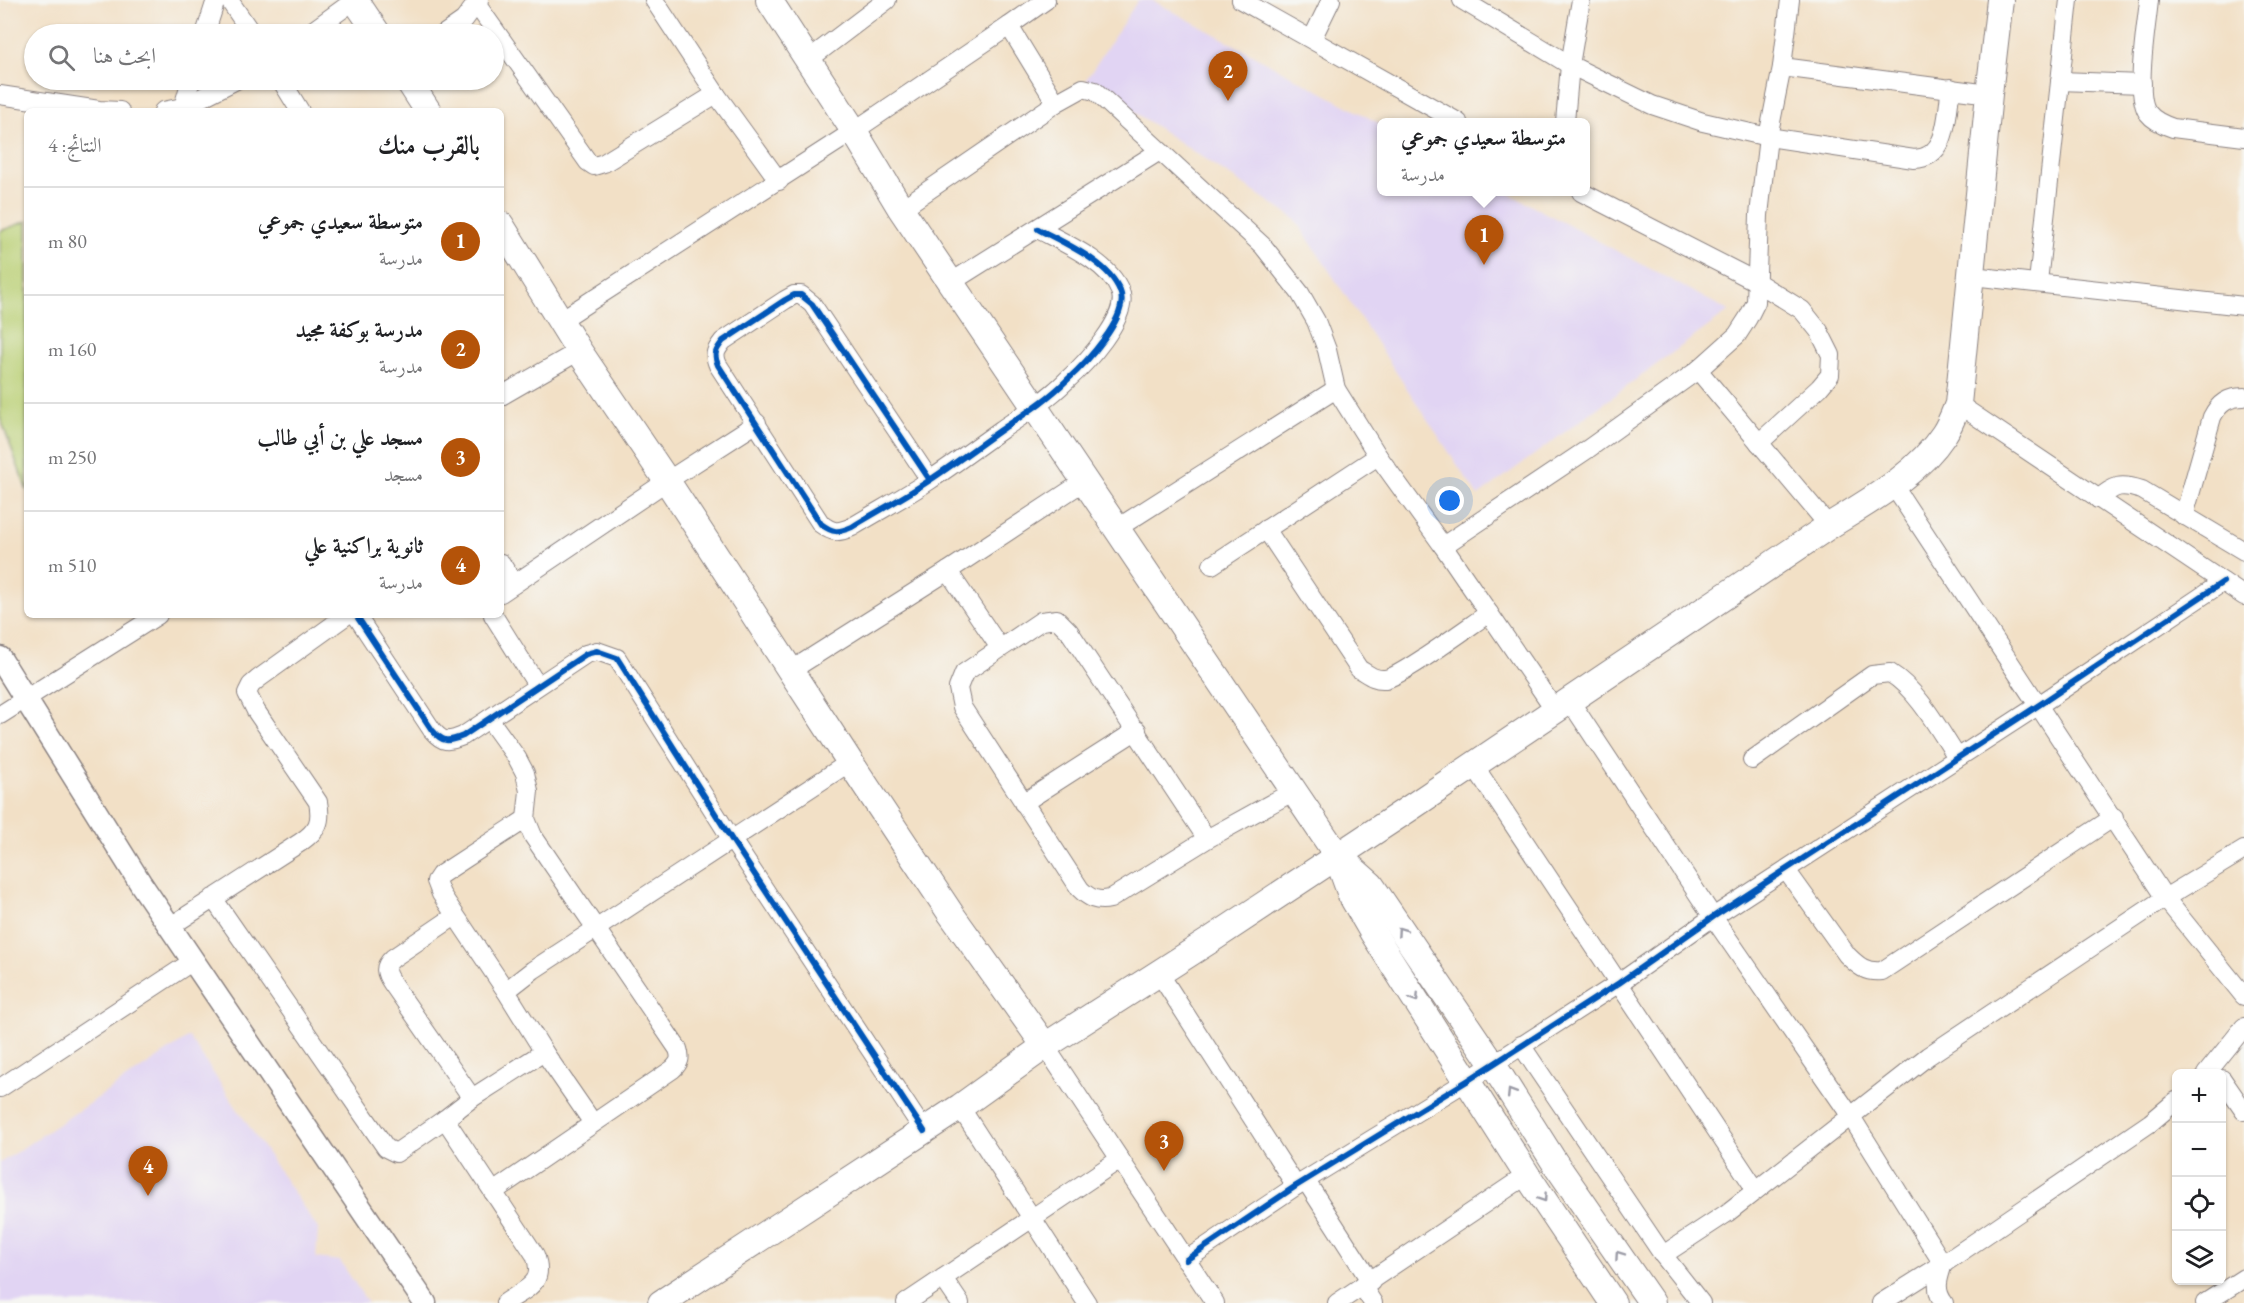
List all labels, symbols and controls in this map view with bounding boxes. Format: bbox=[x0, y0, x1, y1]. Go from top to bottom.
search box bbox=[24, 24, 504, 90]
icon: search bbox=[45, 41, 78, 74]
text: ابحث هنا bbox=[93, 41, 156, 70]
pin: 2 bbox=[1208, 51, 1248, 101]
popup bbox=[1377, 118, 1590, 196]
text: متوسطة سعيدي جموعي bbox=[1401, 123, 1566, 152]
text: بالقرب منك bbox=[378, 128, 480, 162]
text: النتائج: 4 bbox=[48, 132, 102, 158]
text: مدرسة bbox=[1401, 161, 1445, 187]
text: متوسطة سعيدي جموعي bbox=[258, 207, 423, 236]
pin: 1 bbox=[1464, 216, 1504, 265]
text: 80 m bbox=[48, 228, 87, 254]
text: 1 bbox=[455, 228, 466, 254]
text: مدرسة bbox=[379, 245, 423, 271]
text: مدرسة بوكفة مجيد bbox=[295, 315, 423, 344]
text: 160 m bbox=[48, 336, 96, 362]
text: 2 bbox=[455, 336, 466, 362]
text: مدرسة bbox=[379, 353, 423, 379]
text: مسجد علي بن أبي طالب bbox=[257, 423, 423, 452]
text: 250 m bbox=[48, 444, 96, 470]
text: 3 bbox=[455, 444, 466, 470]
text: مسجد bbox=[384, 461, 423, 487]
your location bbox=[1435, 486, 1464, 515]
text: ثانوية براكنية علي bbox=[304, 531, 423, 560]
text: 510 m bbox=[48, 552, 96, 578]
text: 4 bbox=[455, 552, 466, 578]
text: مدرسة bbox=[379, 569, 423, 595]
one-way arrow bbox=[1397, 927, 1408, 938]
one-way arrow bbox=[1408, 992, 1420, 1002]
map controls bbox=[2172, 1069, 2226, 1285]
button: + bbox=[2172, 1069, 2226, 1123]
one-way arrow bbox=[1507, 1088, 1518, 1099]
pin: 3 bbox=[1144, 1122, 1184, 1171]
button: − bbox=[2172, 1123, 2226, 1177]
pin: 4 bbox=[128, 1146, 168, 1196]
button: locate bbox=[2172, 1177, 2226, 1231]
one-way arrow bbox=[1535, 1192, 1547, 1202]
button: layers bbox=[2172, 1231, 2226, 1285]
one-way arrow bbox=[1615, 1250, 1626, 1261]

